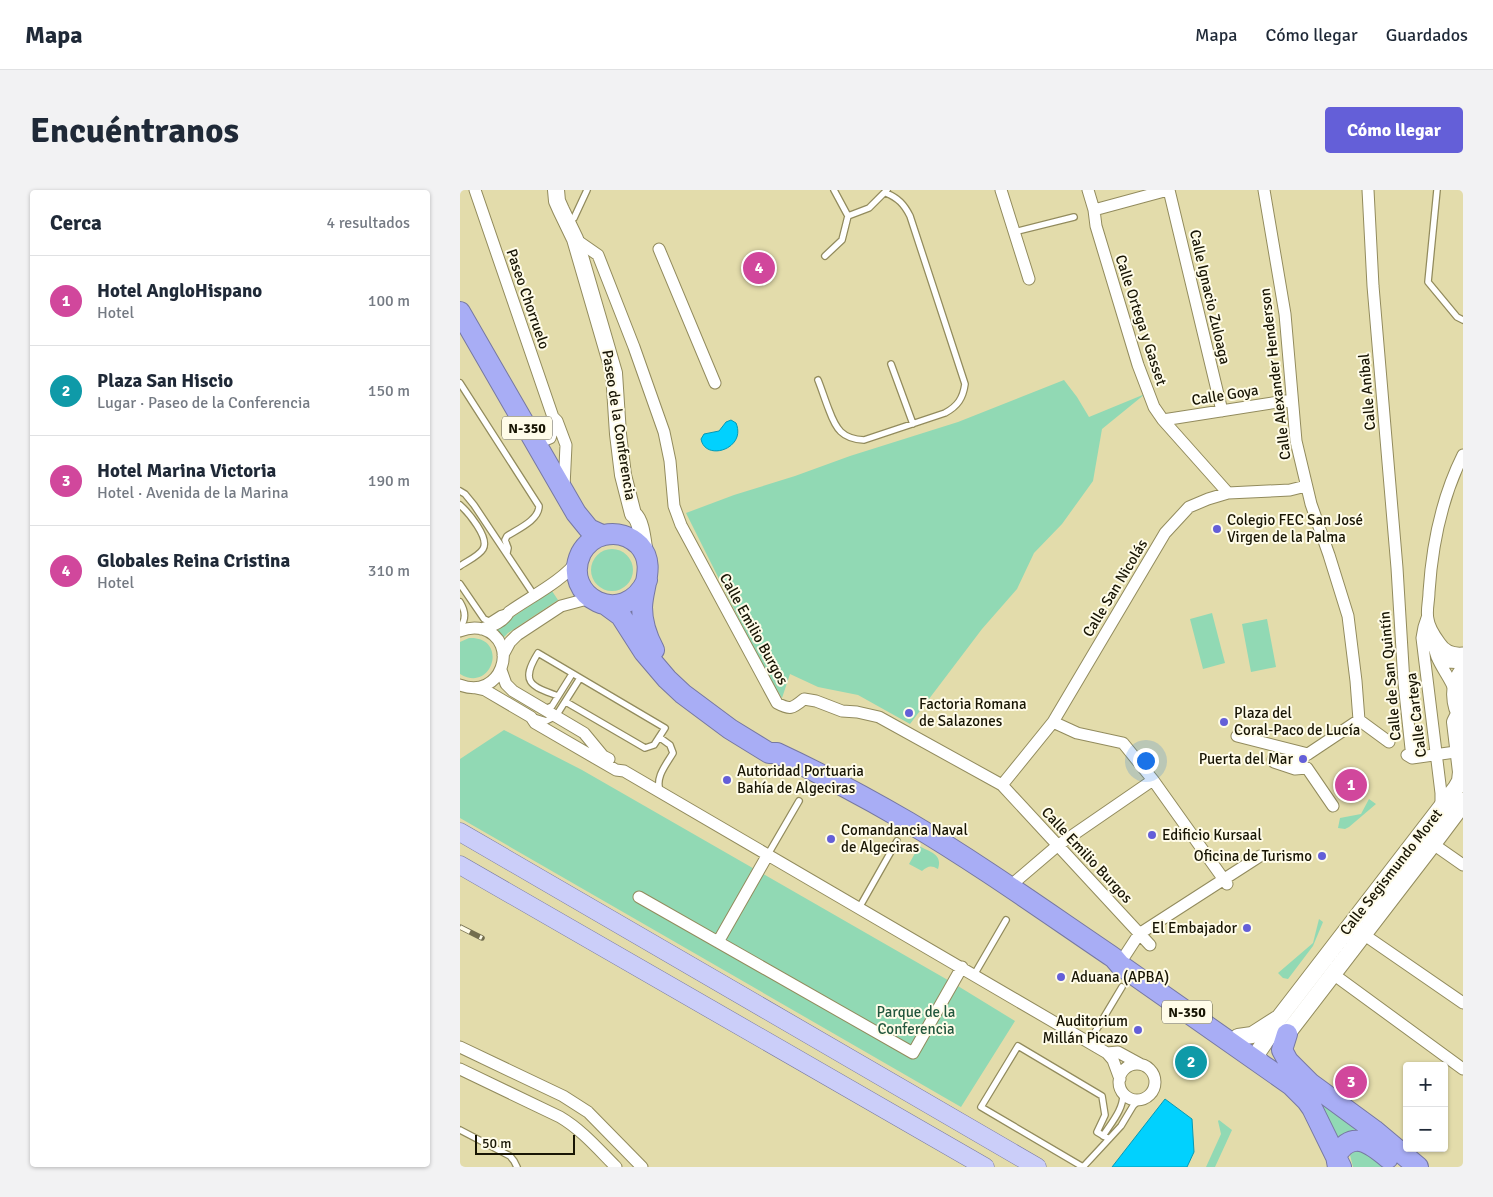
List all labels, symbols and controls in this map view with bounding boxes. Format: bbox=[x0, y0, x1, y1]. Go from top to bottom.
text: Mapa bbox=[25, 20, 83, 50]
text: Mapa bbox=[1195, 24, 1237, 46]
text: Cómo llegar bbox=[1265, 24, 1358, 46]
text: Guardados bbox=[1386, 24, 1468, 46]
button: Cómo llegar bbox=[1325, 107, 1463, 153]
text: Encuéntranos bbox=[30, 109, 239, 152]
text: Cerca bbox=[50, 210, 102, 236]
text: 4 resultados bbox=[327, 213, 410, 233]
street label: Calle Ignacio Zuloaga bbox=[1186, 228, 1234, 366]
street label: Paseo Chorruelo bbox=[502, 247, 554, 352]
pin: 4 bbox=[743, 249, 775, 287]
street label: Calle Ortega y Gasset bbox=[1111, 252, 1171, 388]
text: Hotel AngloHispano bbox=[97, 279, 262, 303]
street label: Calle Alexander Henderson bbox=[1256, 287, 1294, 461]
text: 1 bbox=[62, 291, 70, 311]
text: 100 m bbox=[368, 291, 410, 311]
text: Hotel bbox=[97, 303, 134, 323]
street label: Paseo de la Conferencia bbox=[598, 348, 640, 502]
street label: Calle Aníbal bbox=[1355, 353, 1379, 431]
text: Plaza San Hiscio bbox=[97, 369, 233, 393]
text: 2 bbox=[62, 381, 70, 401]
text: 150 m bbox=[368, 381, 410, 401]
street label: Calle Goya bbox=[1190, 381, 1260, 409]
text: Lugar · Paseo de la Conferencia bbox=[97, 393, 310, 413]
road number: N-350 bbox=[502, 417, 552, 440]
text: Hotel Marina Victoria bbox=[97, 459, 276, 483]
text: 3 bbox=[62, 471, 70, 491]
text: 190 m bbox=[368, 471, 410, 491]
text: Hotel · Avenida de la Marina bbox=[97, 483, 289, 503]
place label: Colegio FEC San José Virgen de la Palma bbox=[1227, 511, 1363, 546]
marker: Colegio FEC San José Virgen de la Palma bbox=[1211, 523, 1223, 535]
street label: Calle San Nicolás bbox=[1079, 535, 1152, 640]
text: Globales Reina Cristina bbox=[97, 549, 290, 573]
text: 4 bbox=[62, 561, 70, 581]
text: 310 m bbox=[368, 561, 410, 581]
street label: Calle Emilio Burgos bbox=[716, 570, 792, 688]
text: Hotel bbox=[97, 573, 134, 593]
street label: Calle de San Quintín bbox=[1375, 611, 1405, 741]
street label: Calle Carteya bbox=[1402, 672, 1430, 758]
place label: Factoria Romana de Salazones bbox=[919, 695, 1027, 730]
place label: Plaza del Coral-Paco de Lucía bbox=[1234, 704, 1360, 739]
marker: Factoria Romana de Salazones bbox=[903, 707, 915, 719]
marker: Plaza del Coral-Paco de Lucía bbox=[1218, 716, 1230, 728]
your location bbox=[1133, 748, 1159, 774]
place label: Puerta del Mar bbox=[1199, 750, 1293, 768]
marker: Puerta del Mar bbox=[1297, 753, 1309, 765]
place label: Autoridad Portuaria Bahía de Algeciras bbox=[737, 762, 864, 797]
pin: 1 bbox=[1335, 766, 1367, 804]
marker: Autoridad Portuaria Bahía de Algeciras bbox=[721, 774, 733, 786]
street label: Calle Emilio Burgos bbox=[1038, 803, 1136, 907]
street label: Calle Segismundo Moret bbox=[1336, 805, 1446, 939]
place label: Comandancia Naval de Algeciras bbox=[841, 821, 968, 856]
place label: Edificio Kursaal bbox=[1162, 826, 1262, 844]
marker: Edificio Kursaal bbox=[1146, 829, 1158, 841]
marker: Comandancia Naval de Algeciras bbox=[825, 833, 837, 845]
place label: Oficina de Turismo bbox=[1194, 847, 1312, 865]
marker: Oficina de Turismo bbox=[1316, 850, 1328, 862]
place label: El Embajador bbox=[1152, 919, 1237, 937]
marker: El Embajador bbox=[1241, 922, 1253, 934]
place label: Aduana (APBA) bbox=[1071, 968, 1169, 986]
marker: Aduana (APBA) bbox=[1055, 971, 1067, 983]
road number: N-350 bbox=[1162, 1000, 1212, 1024]
park label: Parque de la Conferencia bbox=[877, 1003, 955, 1038]
place label: Auditorium Millán Picazo bbox=[1043, 1012, 1128, 1047]
marker: Auditorium Millán Picazo bbox=[1132, 1024, 1144, 1036]
pin: 2 bbox=[1175, 1043, 1207, 1081]
map controls bbox=[1403, 1062, 1448, 1152]
button: + bbox=[1403, 1062, 1448, 1107]
pin: 3 bbox=[1335, 1063, 1367, 1101]
button: − bbox=[1403, 1107, 1448, 1152]
scale bar bbox=[475, 1132, 575, 1155]
text: 50 m bbox=[482, 1135, 511, 1152]

